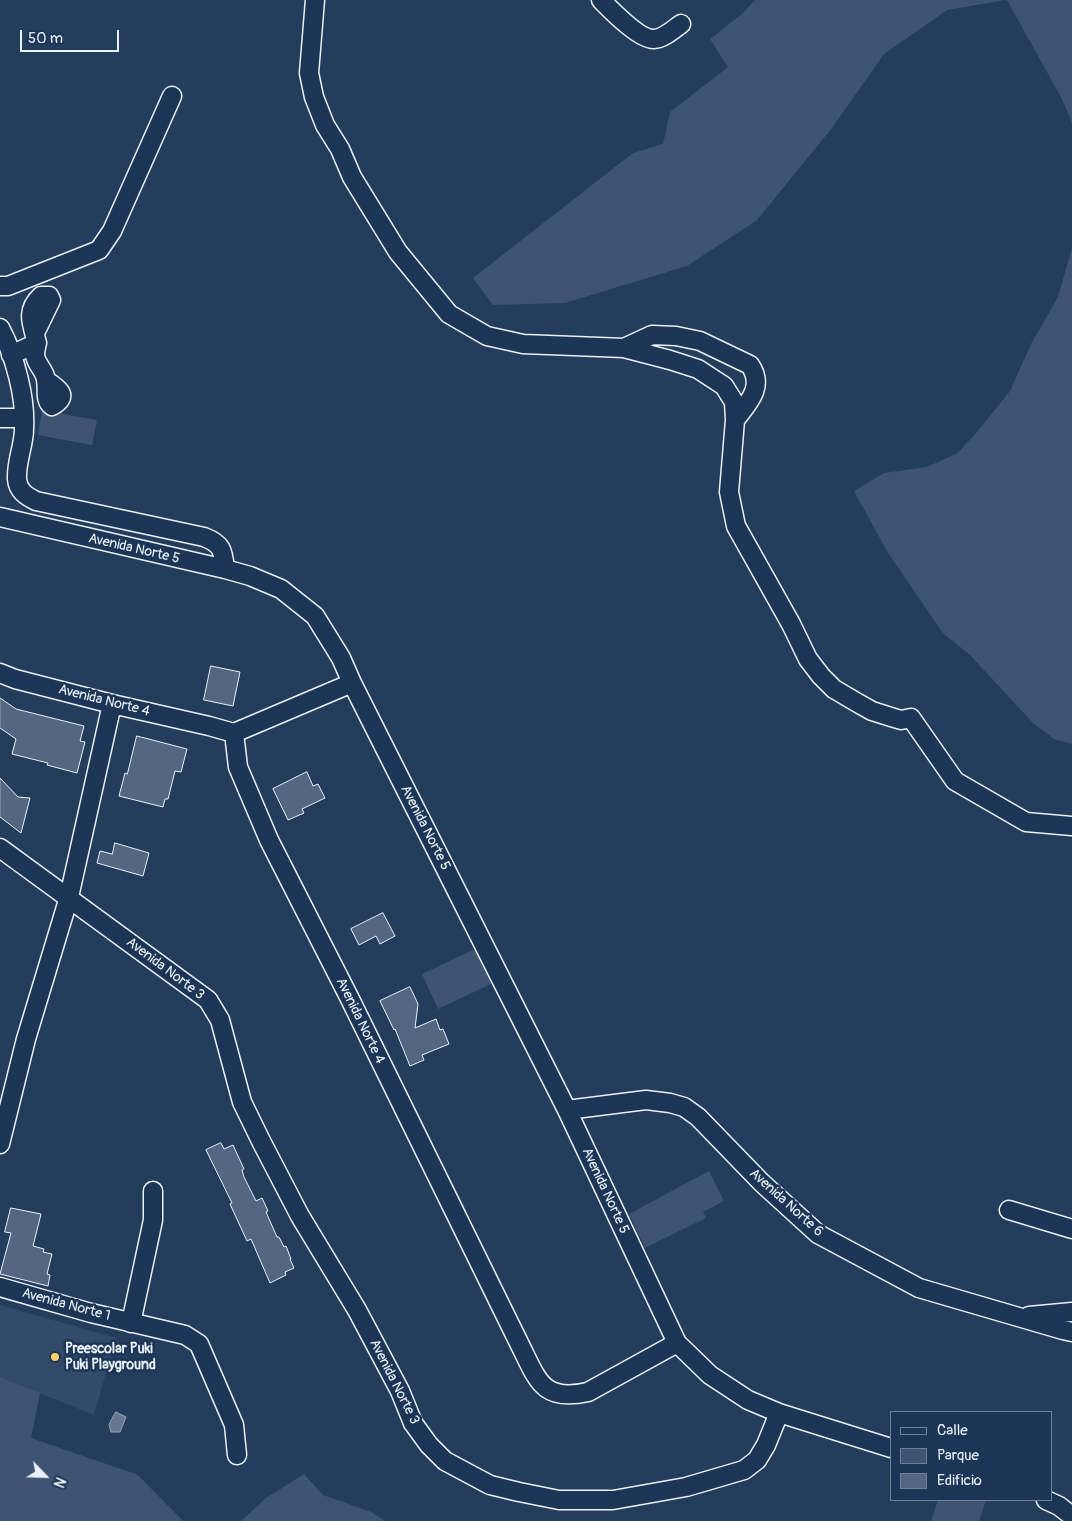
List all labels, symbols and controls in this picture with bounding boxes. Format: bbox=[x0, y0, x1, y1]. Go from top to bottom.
scale bar bbox=[22, 20, 121, 52]
text: 50 m bbox=[28, 29, 63, 48]
street label: Avenida Norte 5 bbox=[87, 530, 181, 568]
street label: Avenida Norte 4 bbox=[57, 682, 151, 720]
street label: Avenida Norte 5 bbox=[396, 783, 454, 873]
street label: Avenida Norte 3 bbox=[123, 934, 207, 1004]
street label: Avenida Norte 4 bbox=[332, 975, 388, 1067]
street label: Avenida Norte 5 bbox=[578, 1145, 632, 1237]
street label: Avenida Norte 6 bbox=[746, 1165, 826, 1241]
street label: Avenida Norte 1 bbox=[20, 1285, 112, 1325]
street label: Avenida Norte 3 bbox=[365, 1337, 423, 1427]
place label: Preescolar Puki Puki Playground bbox=[65, 1341, 156, 1374]
marker: Preescolar Puki Puki Playground bbox=[49, 1351, 61, 1363]
legend bbox=[890, 1411, 1052, 1501]
text: Calle bbox=[937, 1421, 968, 1440]
text: Parque bbox=[937, 1446, 979, 1465]
north arrow bbox=[20, 1451, 70, 1501]
text: Edificio bbox=[937, 1471, 982, 1490]
text: N bbox=[49, 1475, 69, 1490]

